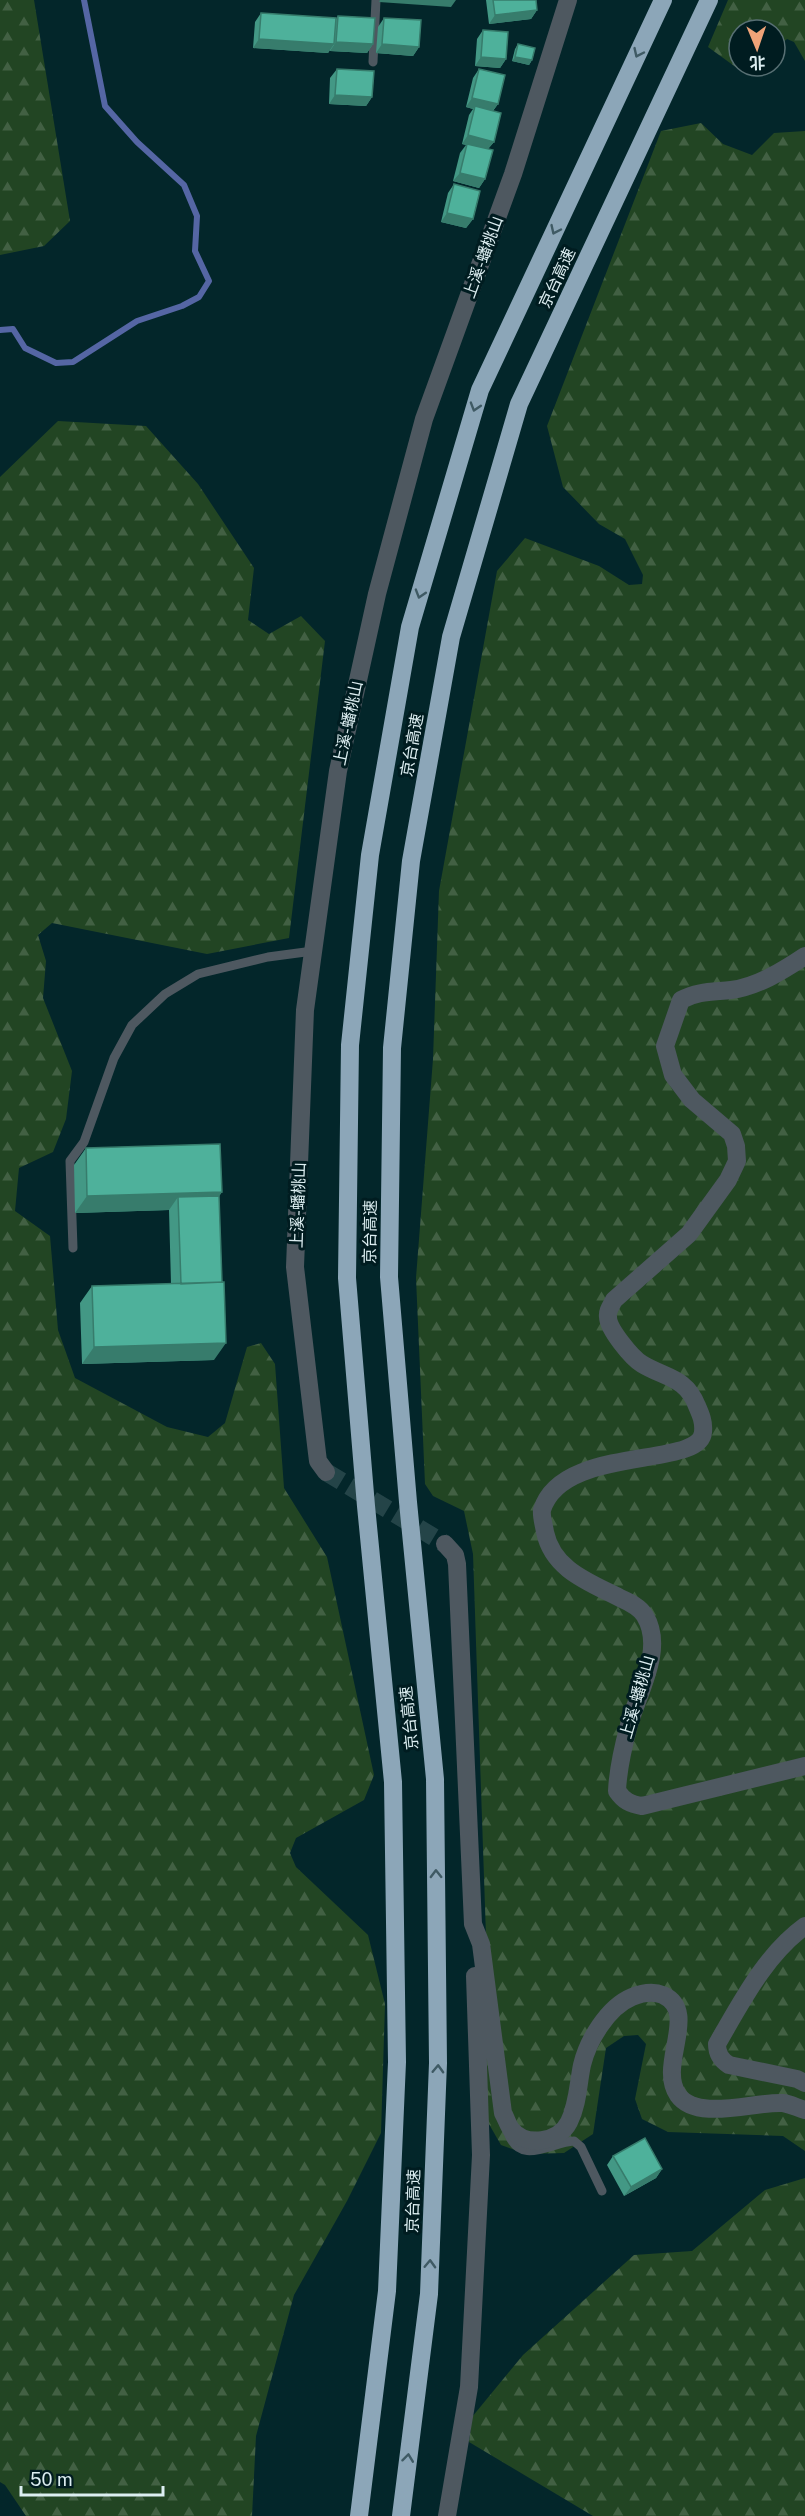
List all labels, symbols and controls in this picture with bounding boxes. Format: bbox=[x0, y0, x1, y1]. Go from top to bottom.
north arrow bbox=[727, 18, 787, 78]
one-way arrow bbox=[634, 47, 646, 58]
text: 北 bbox=[749, 53, 766, 72]
street label: 上溪-蟠桃山 bbox=[459, 213, 507, 301]
one-way arrow bbox=[551, 223, 563, 234]
street label: 京台高速 bbox=[535, 245, 579, 311]
one-way arrow bbox=[470, 401, 482, 412]
one-way arrow bbox=[415, 588, 427, 599]
street label: 上溪-蟠桃山 bbox=[330, 679, 366, 767]
street label: 京台高速 bbox=[397, 712, 427, 778]
street label: 上溪-蟠桃山 bbox=[287, 1162, 309, 1248]
street label: 京台高速 bbox=[360, 1200, 380, 1264]
street label: 上溪-蟠桃山 bbox=[616, 1653, 658, 1741]
street label: 京台高速 bbox=[396, 1685, 422, 1751]
one-way arrow bbox=[430, 1870, 442, 1879]
one-way arrow bbox=[431, 2065, 444, 2074]
street label: 京台高速 bbox=[402, 2169, 424, 2233]
one-way arrow bbox=[423, 2260, 436, 2269]
one-way arrow bbox=[401, 2453, 414, 2463]
scale bar bbox=[21, 2459, 164, 2497]
text: 50 m bbox=[30, 2469, 73, 2490]

